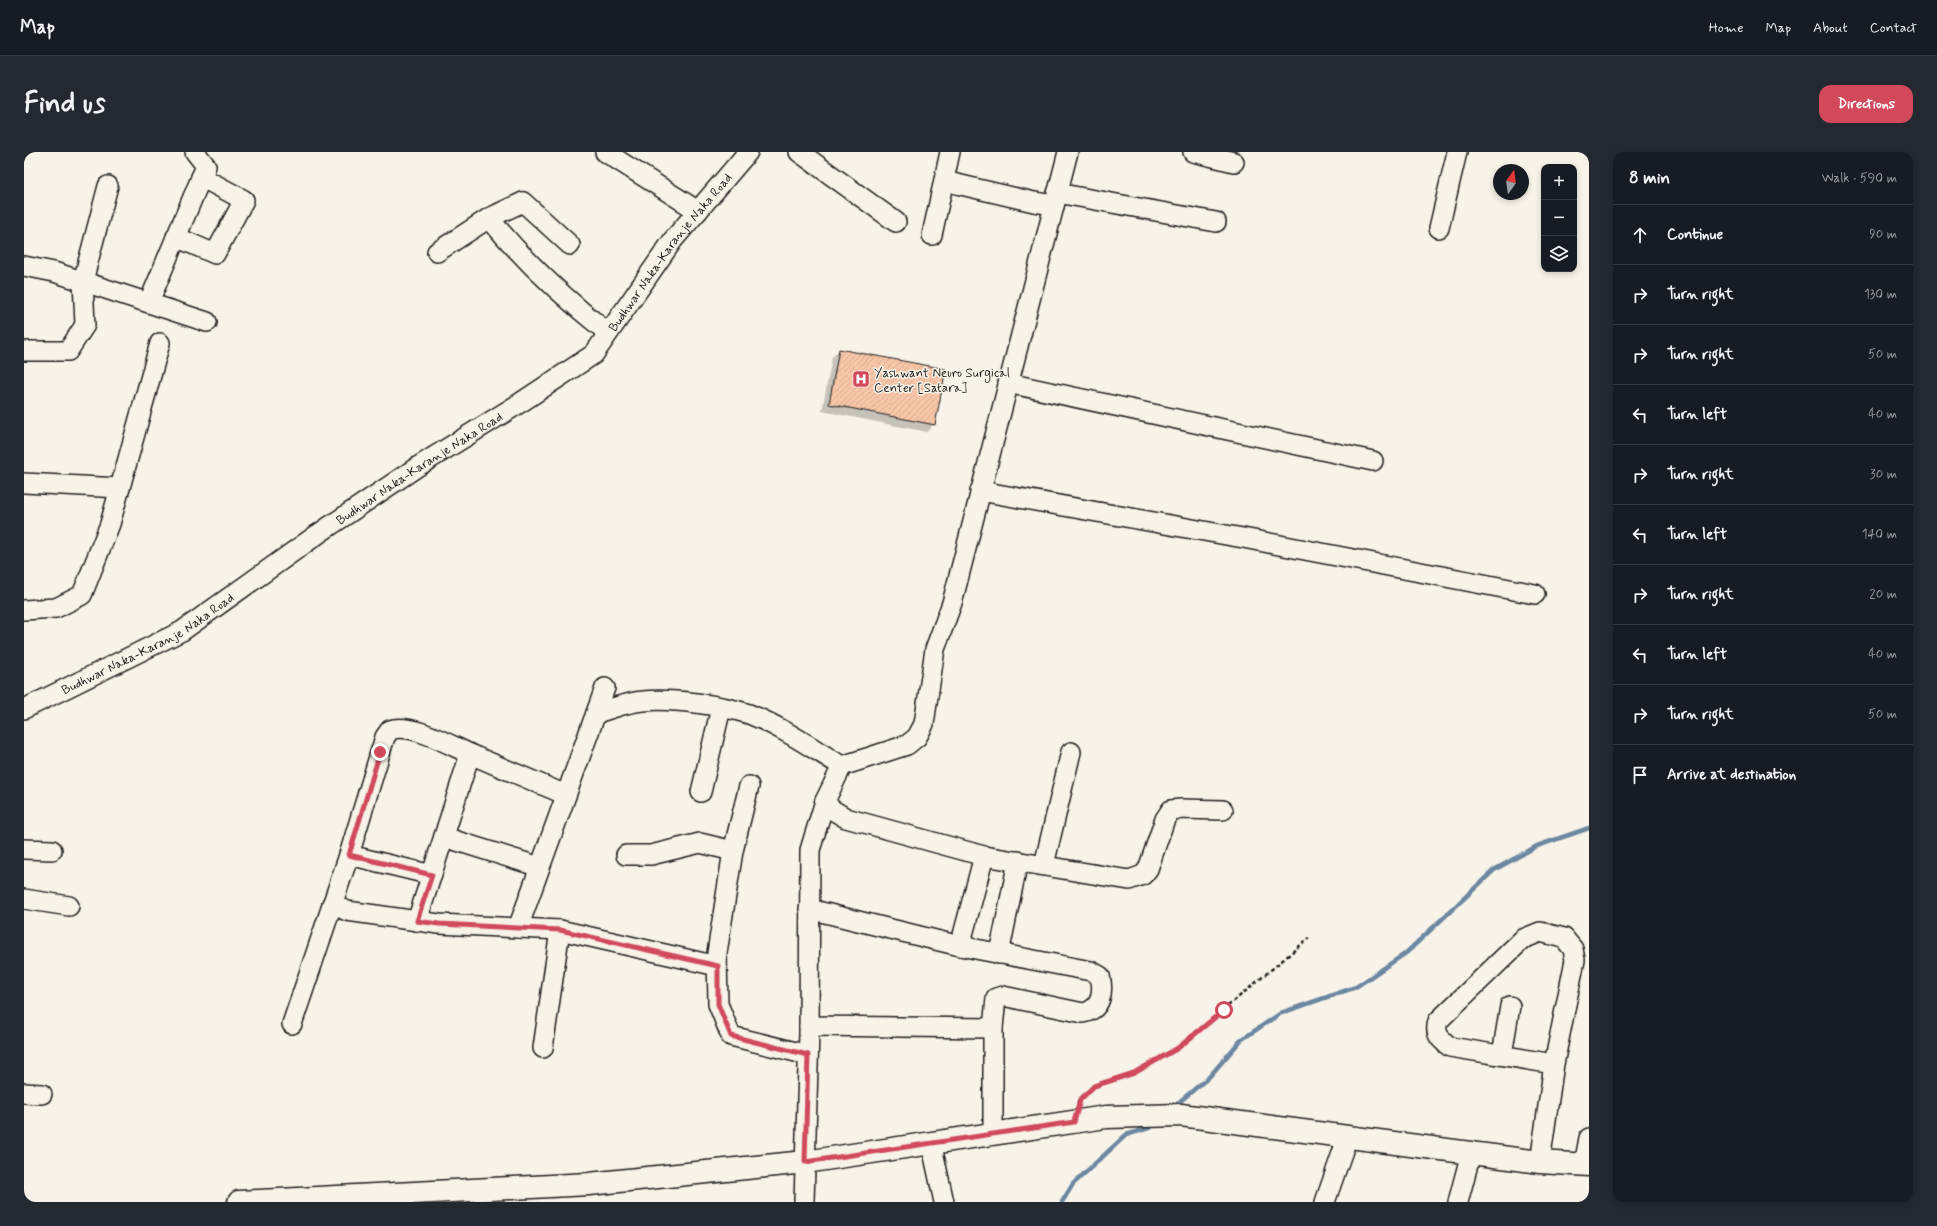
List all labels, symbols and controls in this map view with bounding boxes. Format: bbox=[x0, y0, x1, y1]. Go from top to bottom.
text: Map bbox=[20, 15, 55, 40]
text: Home bbox=[1709, 19, 1743, 37]
text: Map bbox=[1765, 19, 1791, 37]
text: About bbox=[1813, 19, 1848, 37]
text: Contact bbox=[1870, 19, 1917, 37]
button: Directions bbox=[1819, 85, 1913, 123]
text: Find us bbox=[24, 86, 105, 123]
north arrow bbox=[1493, 164, 1529, 200]
map controls bbox=[1541, 164, 1577, 272]
button: + bbox=[1541, 164, 1577, 200]
text: 8 min bbox=[1629, 167, 1670, 189]
street label: Budhwar Naka-Karanje Naka Road bbox=[605, 170, 736, 335]
text: Walk · 590 m bbox=[1822, 170, 1897, 187]
button: − bbox=[1541, 200, 1577, 236]
icon: ahead bbox=[1629, 224, 1651, 246]
text: Continue bbox=[1667, 225, 1723, 245]
text: 90 m bbox=[1869, 226, 1897, 243]
button: layers bbox=[1541, 236, 1577, 272]
icon: right bbox=[1629, 284, 1651, 306]
text: Turn right bbox=[1667, 285, 1734, 305]
text: 130 m bbox=[1864, 286, 1897, 303]
icon: right bbox=[1629, 344, 1651, 366]
text: Turn right bbox=[1667, 345, 1734, 365]
text: 50 m bbox=[1868, 346, 1897, 363]
place label: Yashwant Neuro Surgical Center [Satara] bbox=[874, 365, 1010, 397]
hospital icon: Yashwant Neuro Surgical Center [Satara] bbox=[851, 369, 871, 389]
icon: left bbox=[1629, 404, 1651, 426]
text: Turn left bbox=[1667, 405, 1727, 425]
text: 40 m bbox=[1868, 406, 1897, 423]
street label: Budhwar Naka-Karanje Naka Road bbox=[333, 409, 506, 529]
icon: right bbox=[1629, 464, 1651, 486]
text: Turn right bbox=[1667, 465, 1734, 485]
text: 30 m bbox=[1870, 466, 1897, 483]
icon: left bbox=[1629, 524, 1651, 546]
text: Turn left bbox=[1667, 525, 1727, 545]
text: 140 m bbox=[1862, 526, 1897, 543]
icon: right bbox=[1629, 584, 1651, 606]
text: Turn right bbox=[1667, 585, 1734, 605]
text: 20 m bbox=[1869, 586, 1897, 603]
street label: Budhwar Naka-Karanje Naka Road bbox=[59, 590, 238, 699]
icon: left bbox=[1629, 644, 1651, 666]
text: Turn left bbox=[1667, 645, 1727, 665]
text: 40 m bbox=[1868, 646, 1897, 663]
icon: right bbox=[1629, 704, 1651, 726]
text: Turn right bbox=[1667, 705, 1734, 725]
text: 50 m bbox=[1868, 706, 1897, 723]
route end bbox=[371, 743, 389, 761]
icon: arrive bbox=[1629, 764, 1651, 786]
text: Arrive at destination bbox=[1667, 765, 1796, 785]
route start bbox=[1215, 1001, 1233, 1019]

